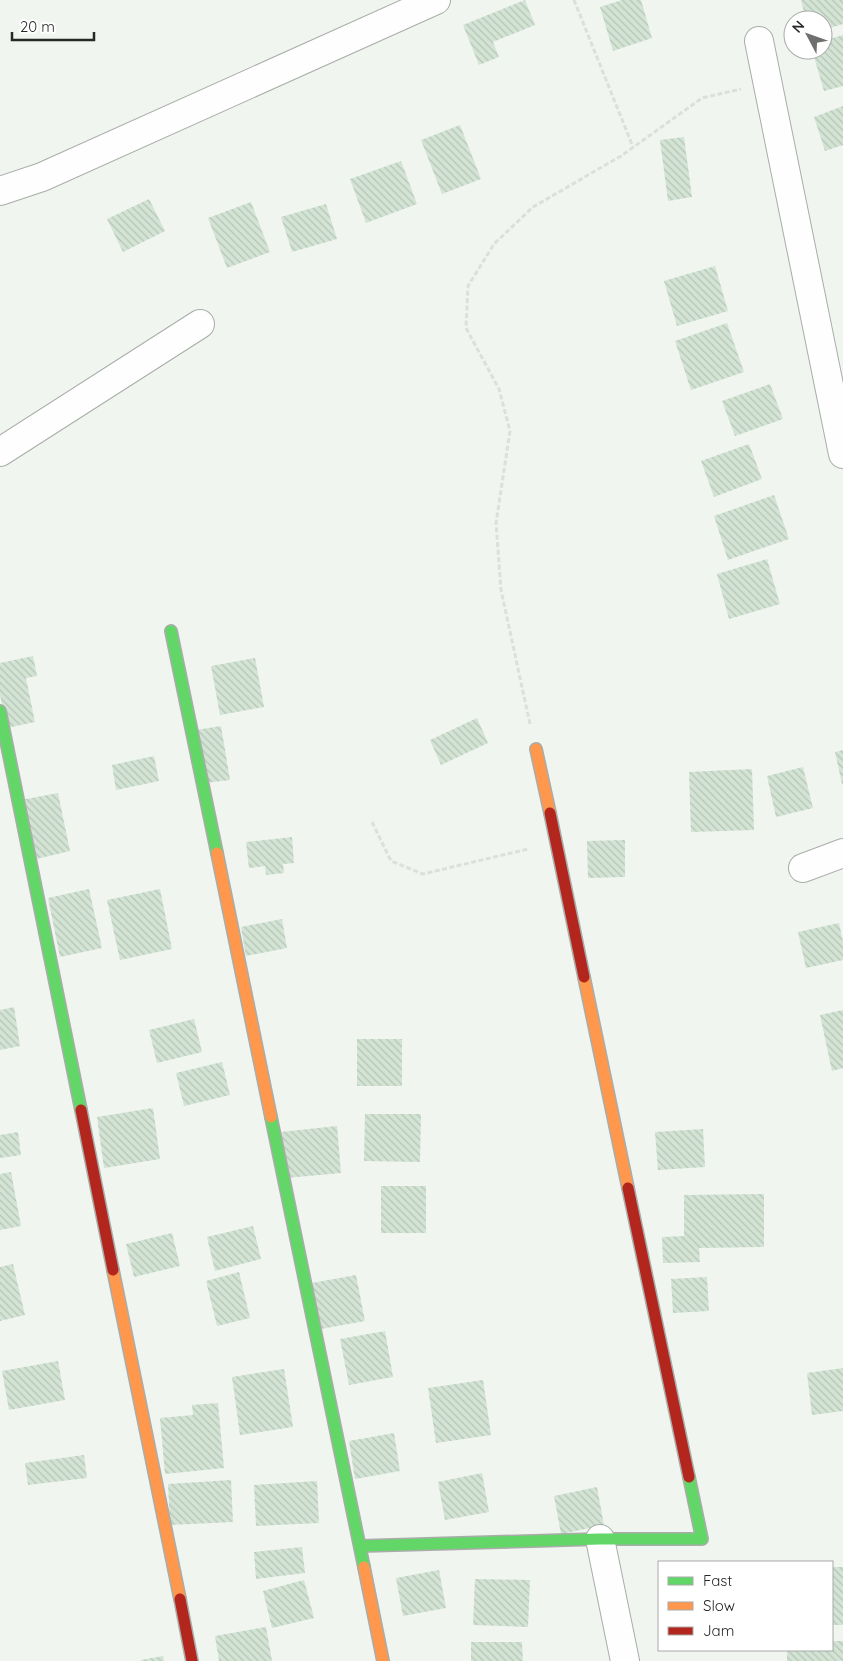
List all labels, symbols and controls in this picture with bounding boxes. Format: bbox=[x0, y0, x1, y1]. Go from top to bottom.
scale bar bbox=[12, 10, 95, 42]
north arrow bbox=[783, 10, 833, 60]
text: 20 m bbox=[20, 17, 55, 36]
text: N bbox=[788, 17, 808, 36]
legend bbox=[658, 1561, 833, 1651]
text: Fast bbox=[703, 1571, 732, 1590]
text: Slow bbox=[703, 1596, 735, 1615]
text: Jam bbox=[703, 1621, 734, 1640]

